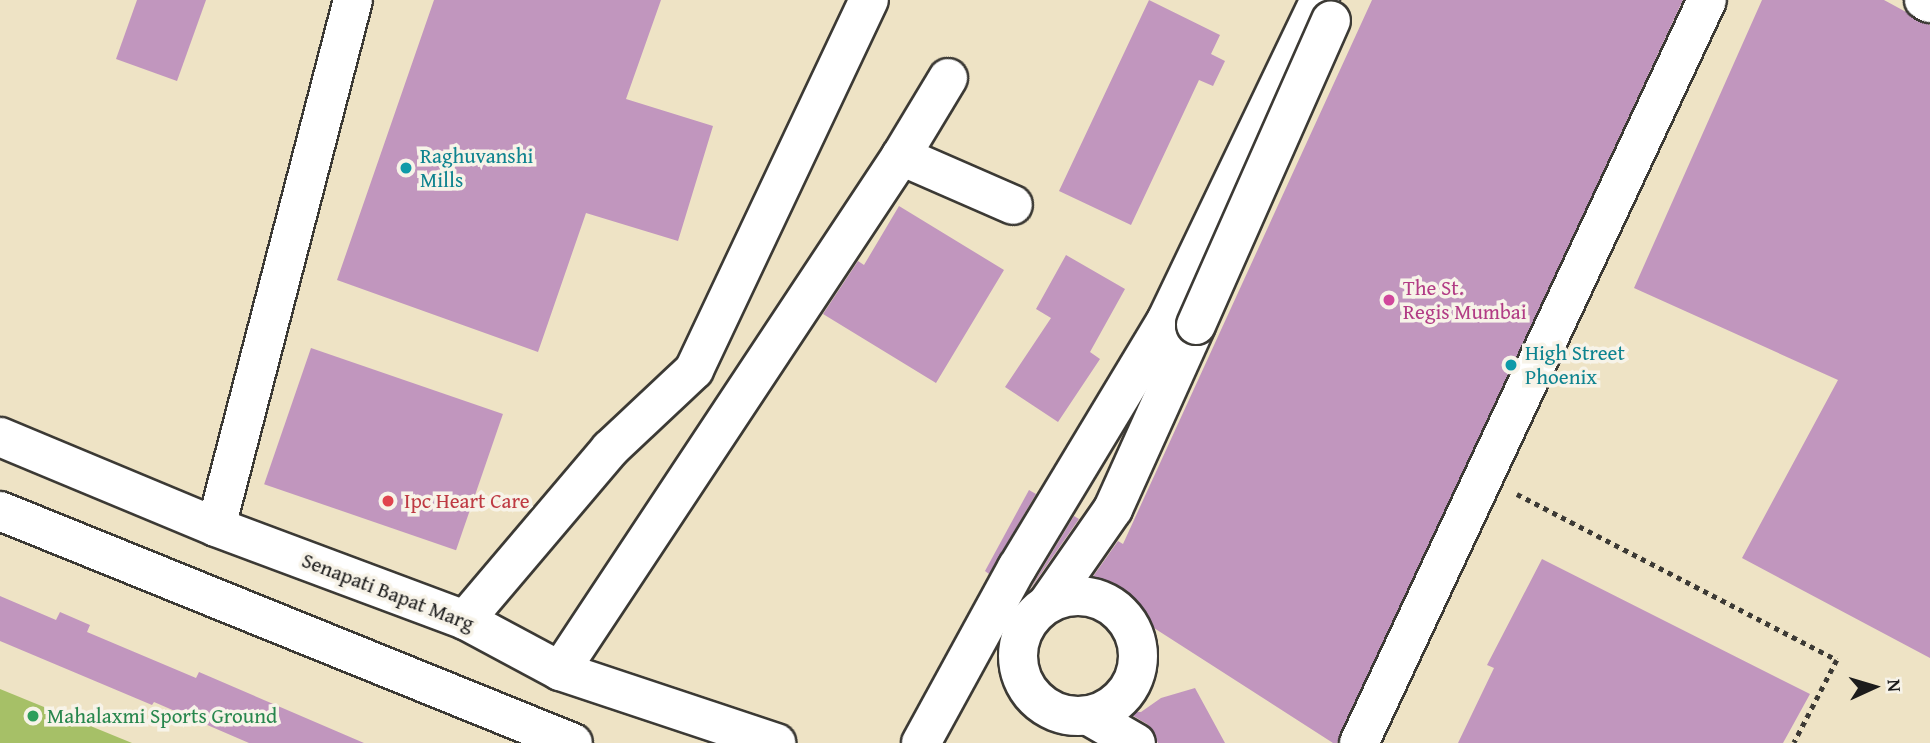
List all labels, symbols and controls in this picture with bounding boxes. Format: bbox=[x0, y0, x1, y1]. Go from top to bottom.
place label: Raghuvanshi Mills bbox=[420, 143, 533, 193]
marker: Raghuvanshi Mills bbox=[398, 160, 414, 176]
place label: The St. Regis Mumbai bbox=[1403, 275, 1527, 325]
marker: The St. Regis Mumbai bbox=[1381, 292, 1397, 308]
place label: High Street Phoenix bbox=[1525, 340, 1625, 390]
marker: High Street Phoenix bbox=[1503, 357, 1519, 373]
place label: Ipc Heart Care bbox=[404, 488, 530, 514]
marker: Ipc Heart Care bbox=[378, 491, 398, 511]
street label: Senapati Bapat Marg bbox=[298, 548, 478, 636]
north arrow bbox=[1839, 652, 1909, 722]
text: N bbox=[1881, 678, 1909, 693]
place label: Mahalaxmi Sports Ground bbox=[47, 703, 277, 729]
marker: Mahalaxmi Sports Ground bbox=[25, 708, 41, 724]

